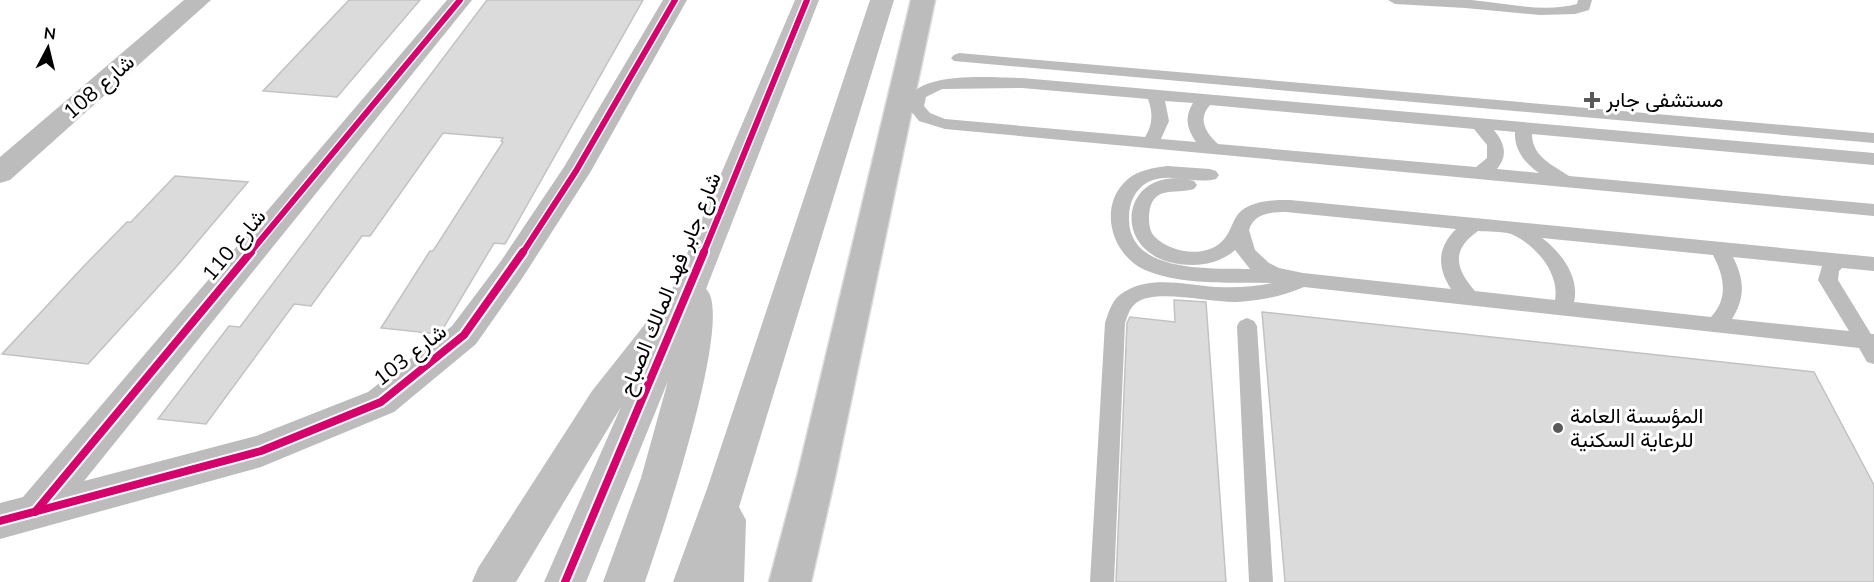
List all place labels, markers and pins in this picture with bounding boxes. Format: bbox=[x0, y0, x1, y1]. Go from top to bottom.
place label: مستشفى جابر bbox=[1605, 86, 1724, 114]
marker: مستشفى جابر bbox=[1583, 91, 1601, 109]
place label: المؤسسة العامة للرعاية السكنية bbox=[1570, 402, 1703, 454]
marker: المؤسسة العامة للرعاية السكنية bbox=[1551, 421, 1565, 435]

